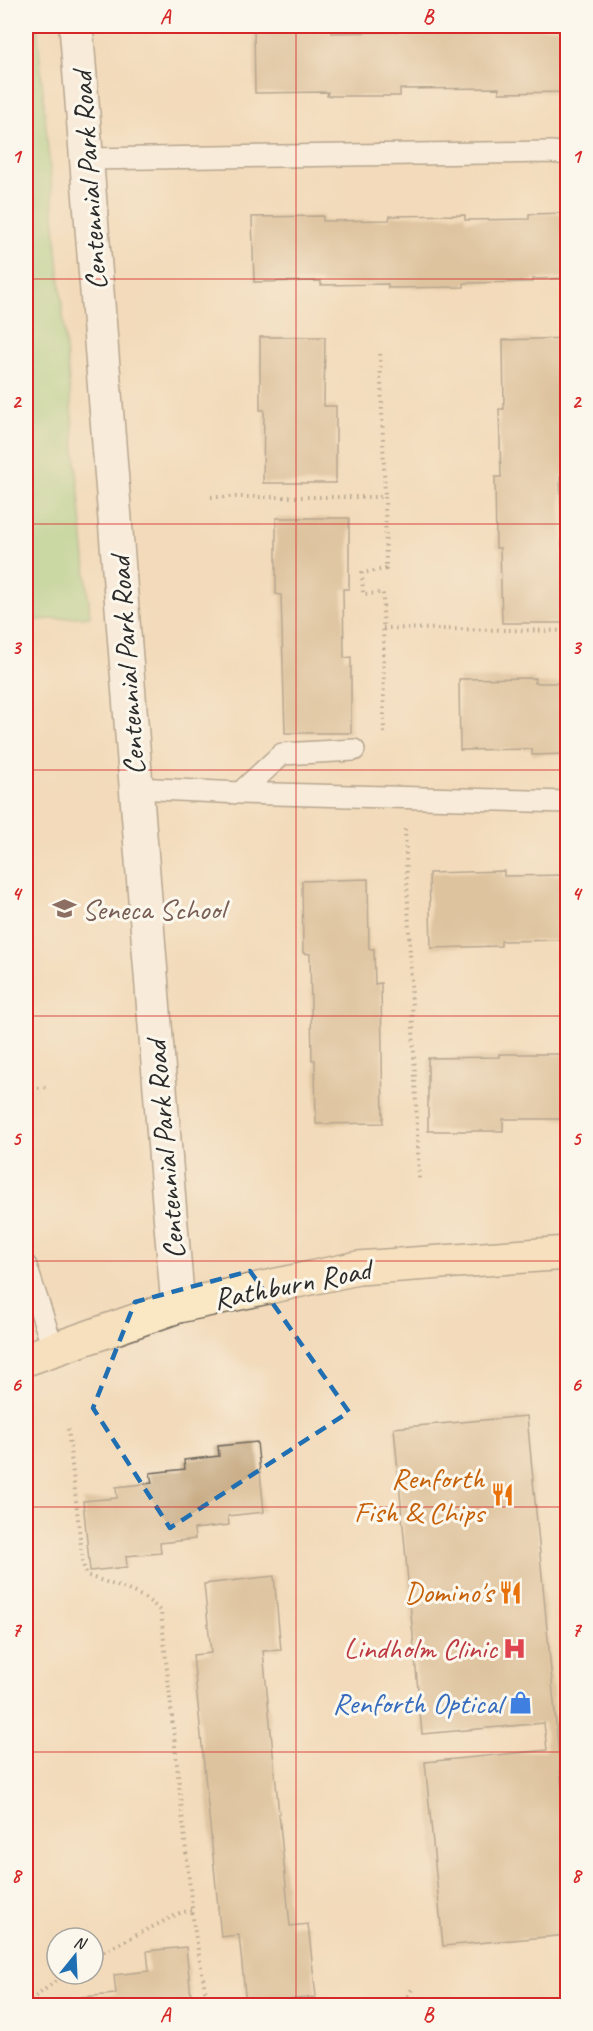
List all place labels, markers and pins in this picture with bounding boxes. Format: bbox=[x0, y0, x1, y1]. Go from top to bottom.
place label: Seneca School bbox=[82, 890, 230, 928]
school or university icon: Seneca School bbox=[51, 896, 77, 922]
place label: Renforth Fish & Chips bbox=[354, 1459, 487, 1531]
restaurant icon: Renforth Fish & Chips bbox=[489, 1482, 515, 1508]
place label: Domino's bbox=[405, 1573, 496, 1611]
restaurant icon: Domino's bbox=[498, 1579, 524, 1605]
place label: Lindholm Clinic bbox=[344, 1629, 498, 1667]
hospital icon: Lindholm Clinic bbox=[502, 1635, 528, 1661]
place label: Renforth Optical bbox=[332, 1684, 507, 1722]
shop icon: Renforth Optical bbox=[507, 1690, 533, 1716]

